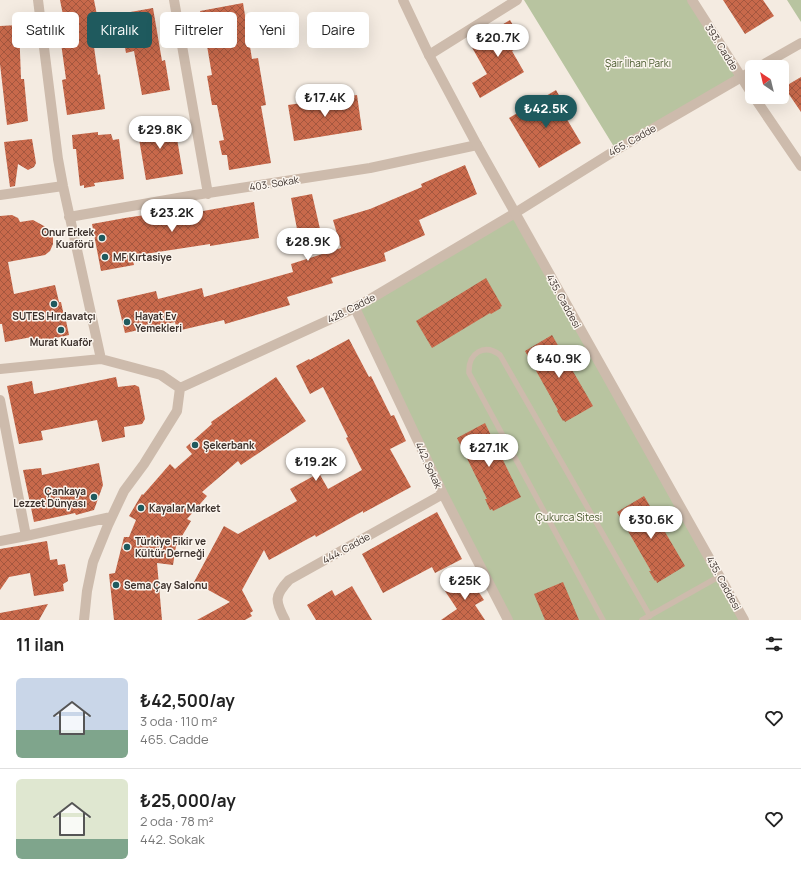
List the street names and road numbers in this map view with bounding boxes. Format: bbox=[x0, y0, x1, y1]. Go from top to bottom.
street label: 393. Cadde bbox=[702, 21, 742, 73]
street label: 465. Cadde bbox=[606, 121, 658, 159]
street label: 403. Sokak bbox=[248, 172, 301, 194]
street label: 435. Caddesi bbox=[543, 271, 585, 331]
street label: 428. Cadde bbox=[325, 290, 378, 326]
street label: 442. Sokak bbox=[412, 440, 446, 491]
street label: 444. Cadde bbox=[320, 529, 373, 567]
street label: 435. Caddesi bbox=[703, 553, 745, 613]

